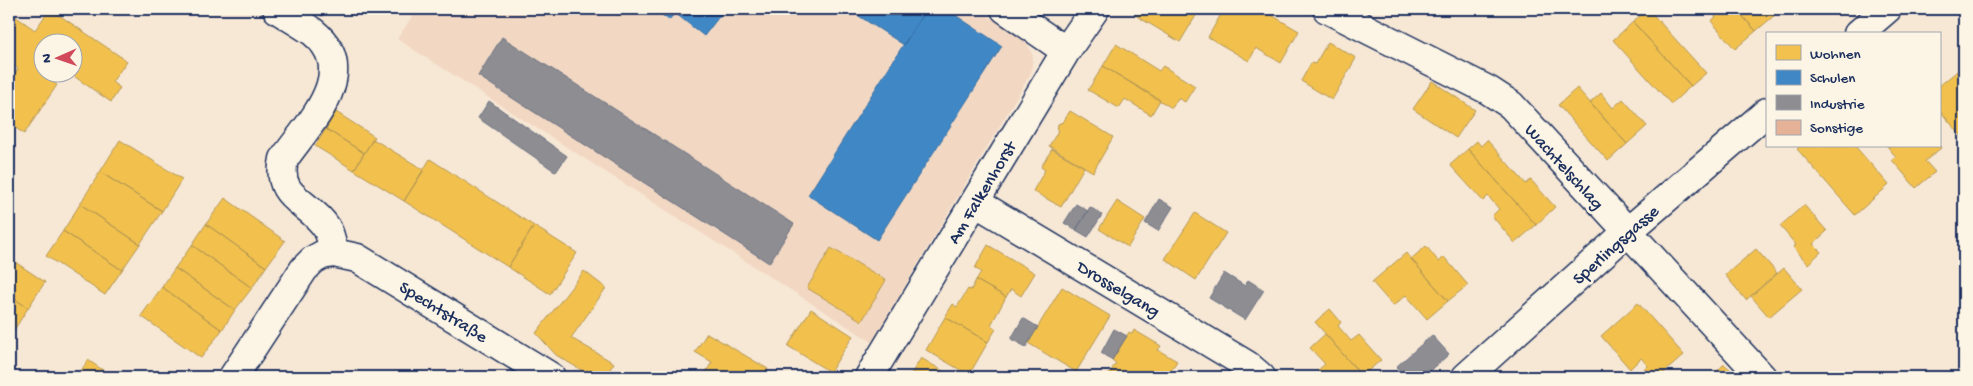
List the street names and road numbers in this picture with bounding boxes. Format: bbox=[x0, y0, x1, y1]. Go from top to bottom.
street label: Wachtelschlag bbox=[1519, 120, 1607, 215]
street label: Am Falkenhorst bbox=[944, 137, 1023, 248]
street label: Sperlingsgasse bbox=[1569, 201, 1665, 290]
street label: Drosselgang bbox=[1072, 257, 1163, 323]
street label: Spechtstraße bbox=[395, 278, 491, 349]

